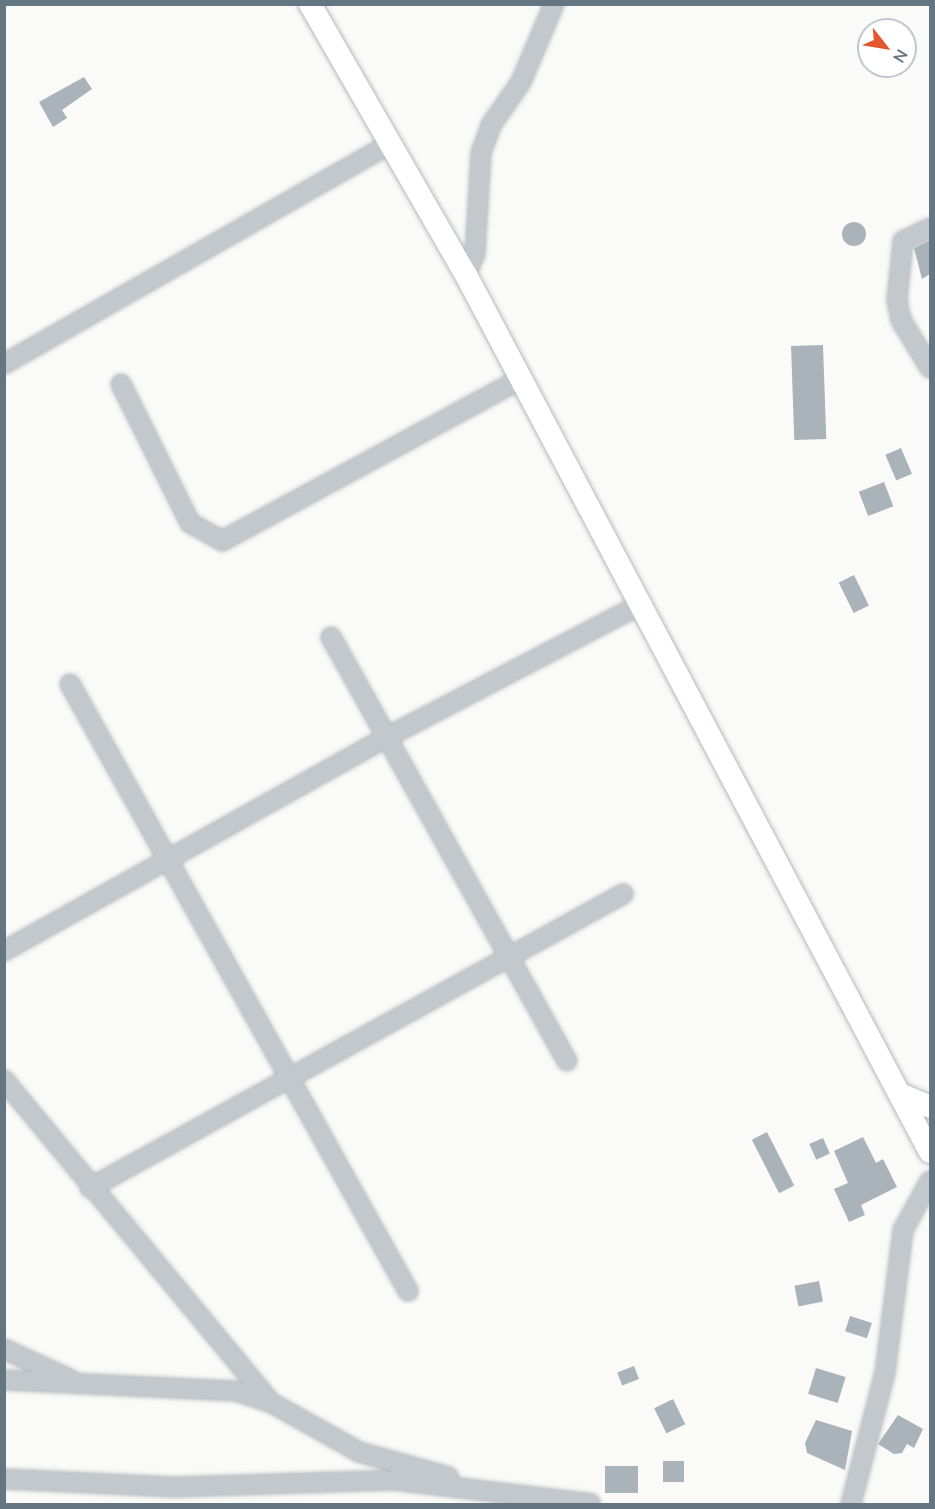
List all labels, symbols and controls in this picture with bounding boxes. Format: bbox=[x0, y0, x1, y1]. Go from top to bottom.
north arrow bbox=[857, 18, 917, 78]
text: N bbox=[889, 46, 912, 67]

